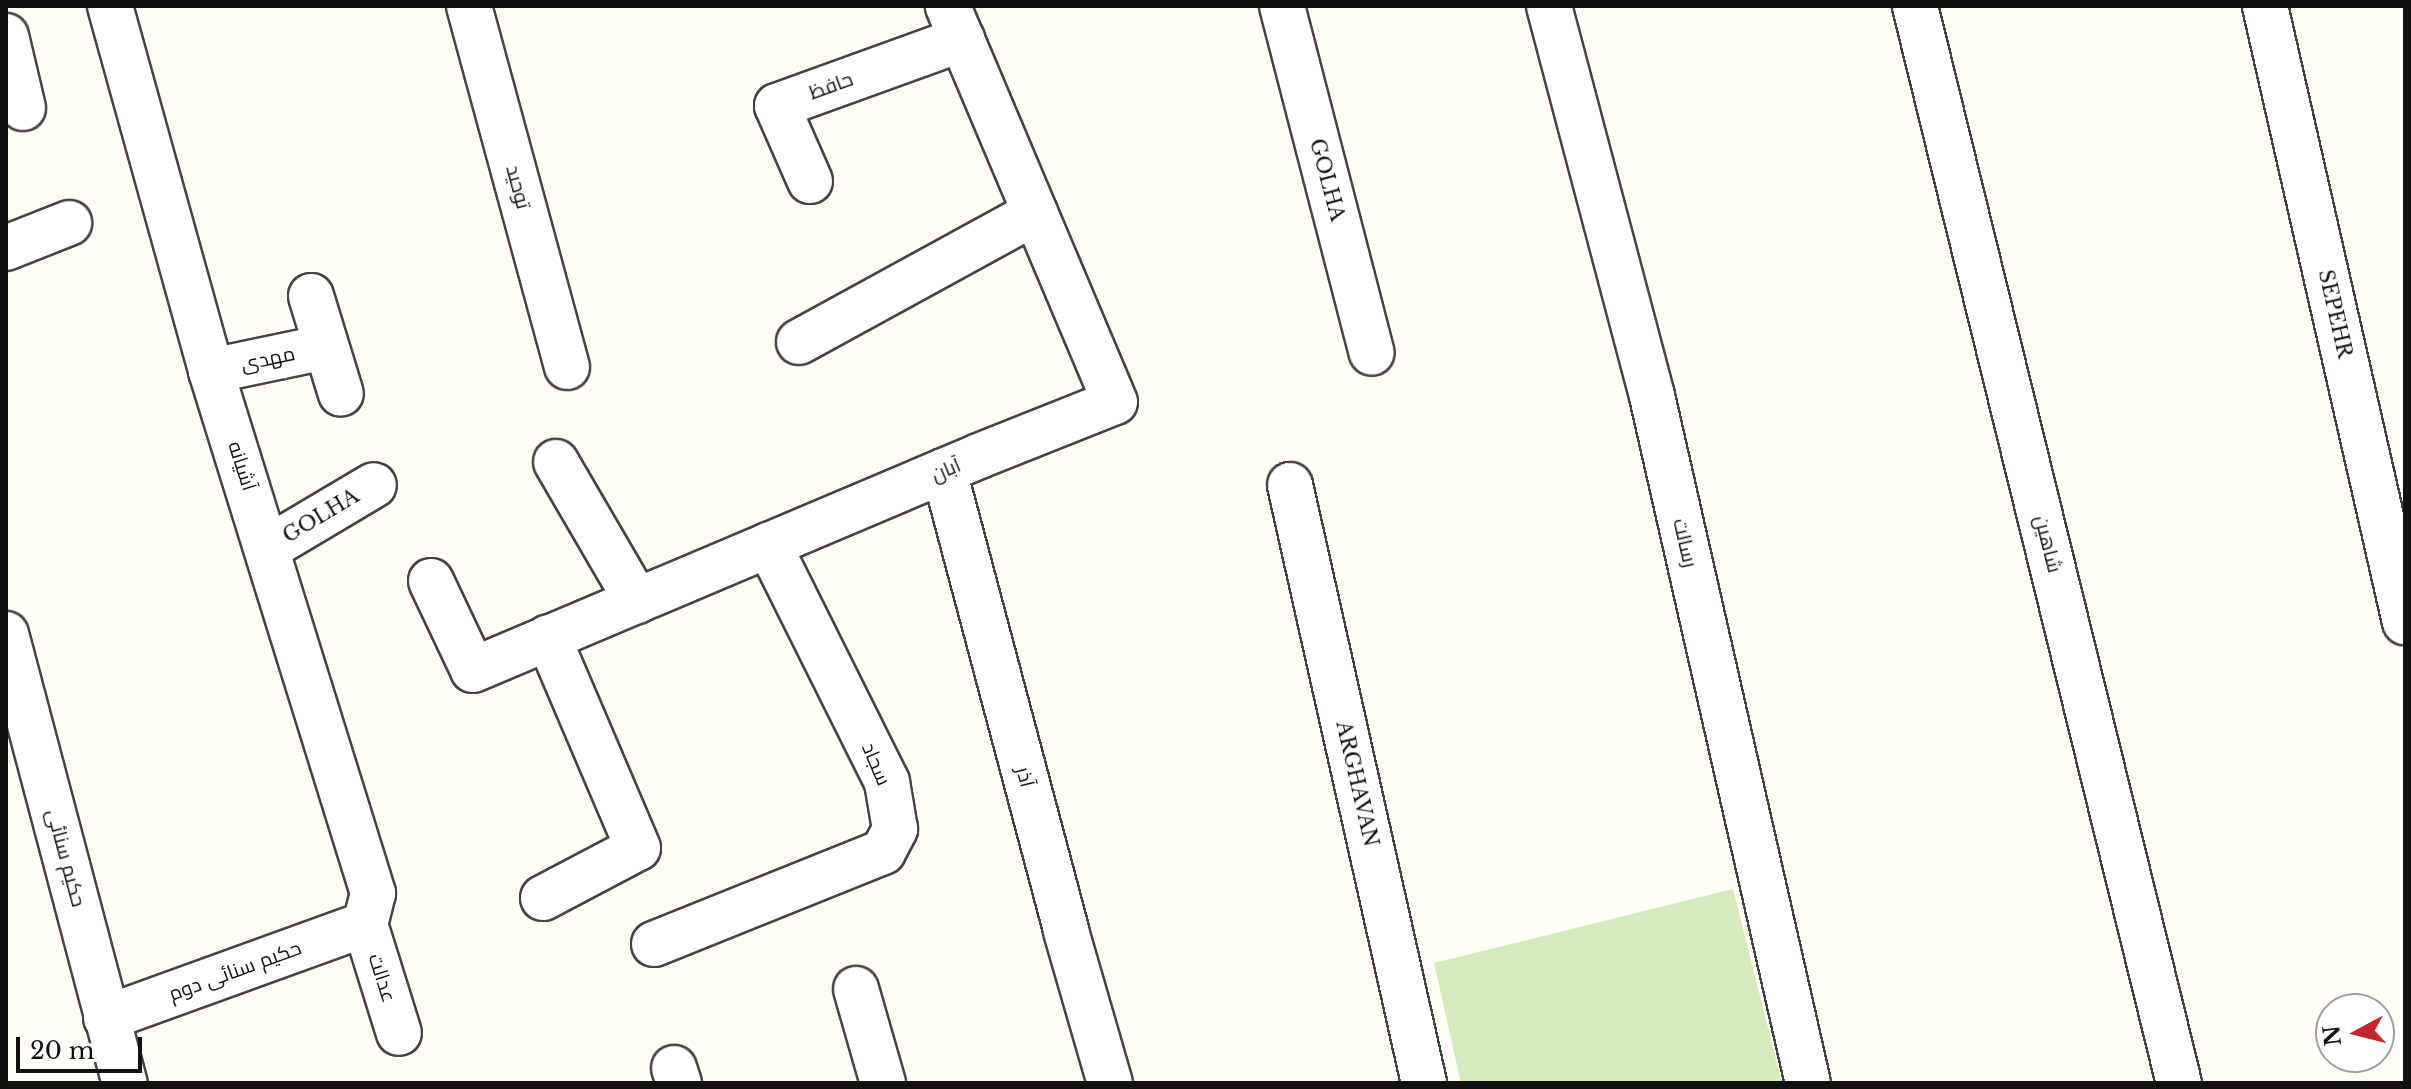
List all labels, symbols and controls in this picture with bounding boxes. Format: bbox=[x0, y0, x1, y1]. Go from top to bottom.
street label: حافظ bbox=[806, 67, 856, 105]
street label: GOLHA bbox=[1304, 136, 1350, 224]
street label: توحید bbox=[501, 162, 535, 212]
street label: SEPEHR bbox=[2313, 267, 2357, 361]
street label: مهدی bbox=[239, 342, 297, 376]
street label: آشیانه bbox=[223, 438, 261, 494]
street label: آبان bbox=[928, 453, 964, 487]
street label: GOLHA bbox=[279, 484, 363, 548]
street label: شاهین bbox=[2029, 513, 2067, 575]
street label: رسالت bbox=[1668, 516, 1702, 570]
street label: ARGHAVAN bbox=[1331, 719, 1383, 849]
street label: سجاد bbox=[856, 739, 896, 789]
street label: آذر bbox=[1011, 764, 1039, 790]
street label: حکیم سنائی bbox=[41, 806, 91, 910]
street label: حکیم سنائی دوم bbox=[165, 936, 305, 1006]
street label: عدالت bbox=[363, 951, 401, 1005]
north arrow bbox=[2315, 993, 2395, 1073]
scale bar bbox=[20, 1021, 146, 1071]
text: N bbox=[2318, 1024, 2347, 1048]
text: 20 m bbox=[30, 1036, 95, 1065]

